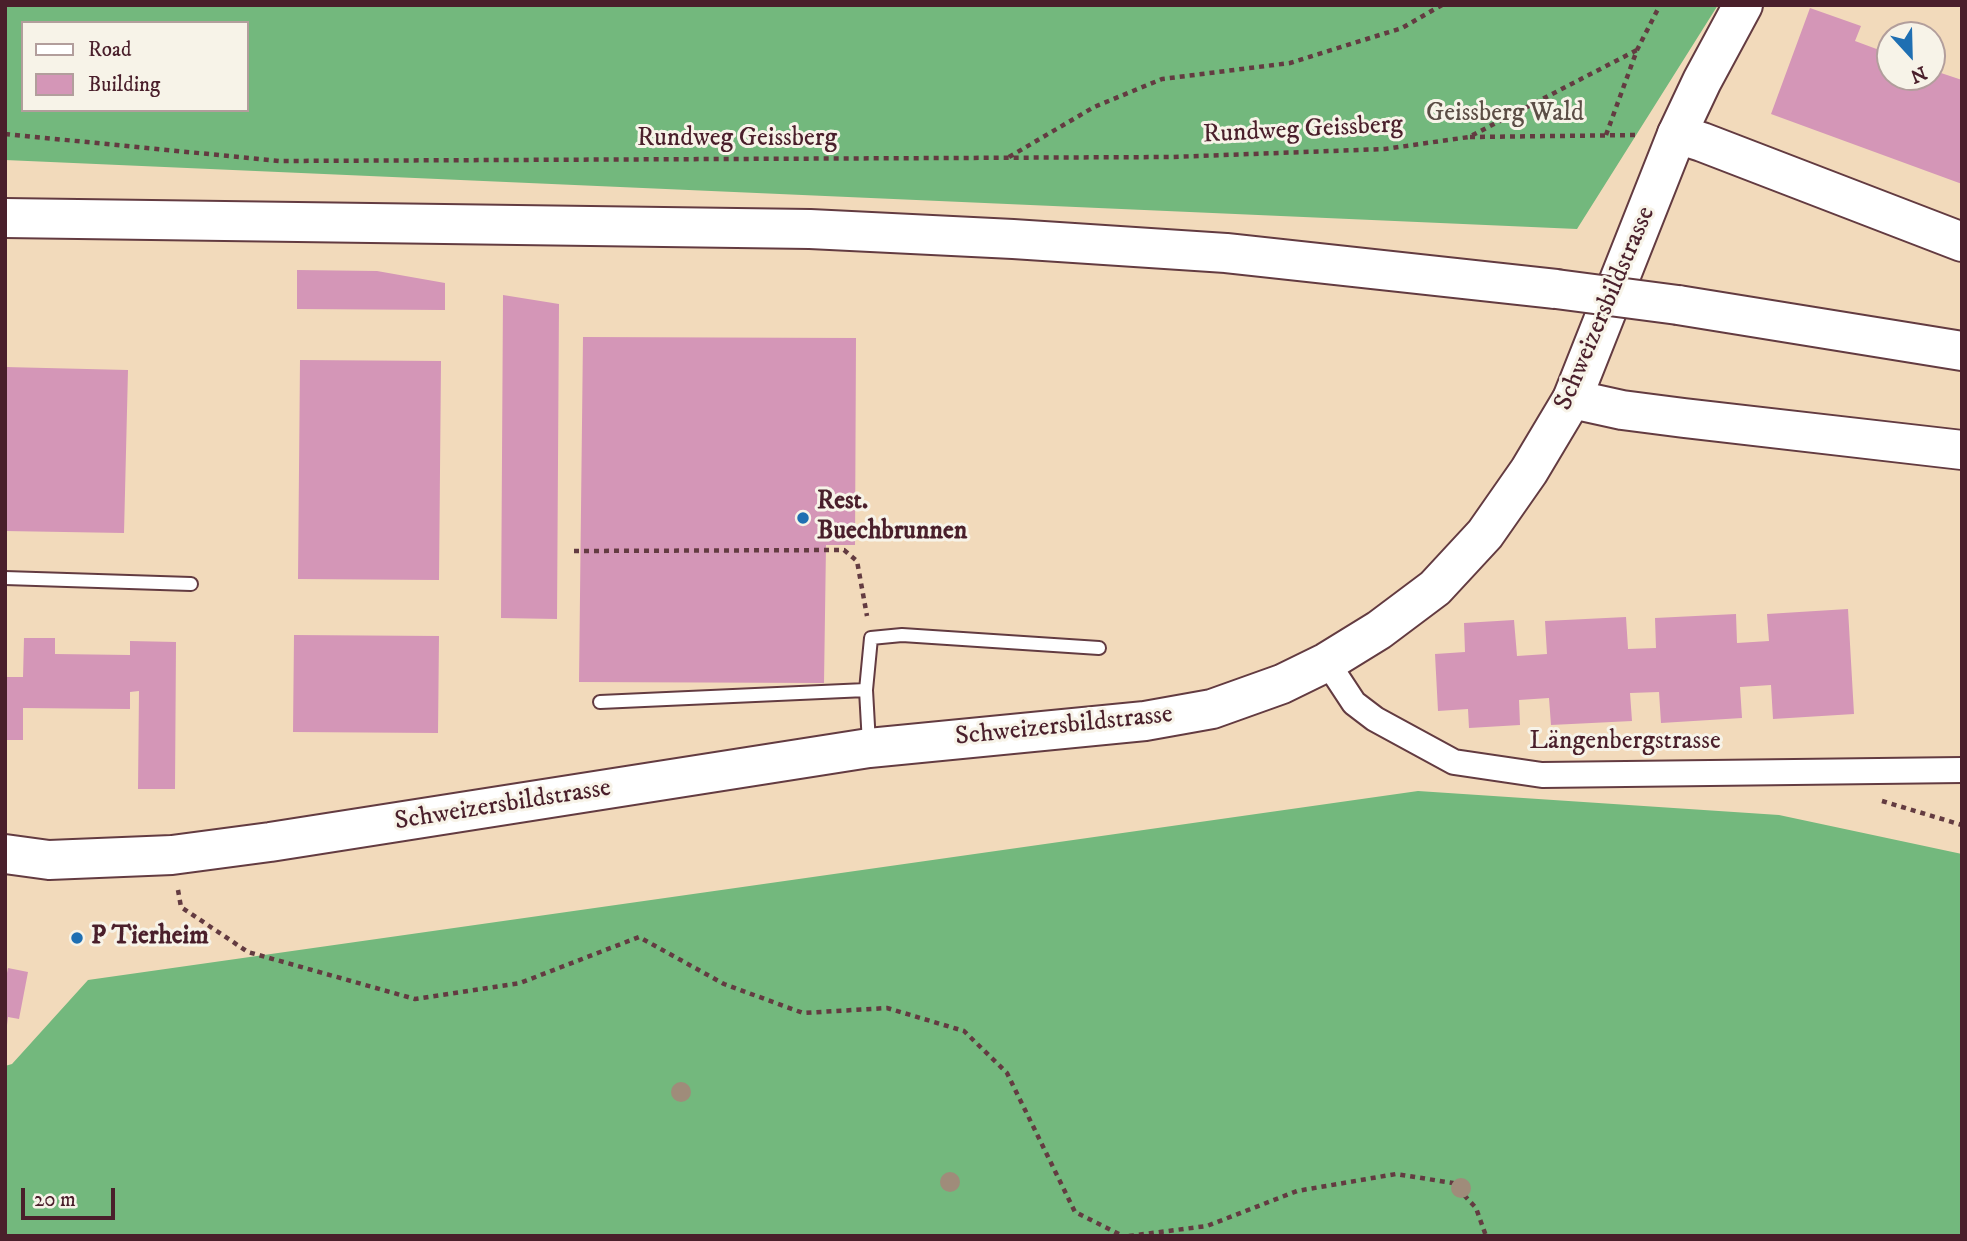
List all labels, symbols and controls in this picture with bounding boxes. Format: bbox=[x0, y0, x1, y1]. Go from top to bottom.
legend bbox=[21, 21, 248, 112]
north arrow bbox=[1876, 21, 1946, 91]
text: Road bbox=[88, 37, 132, 63]
text: N bbox=[1907, 60, 1930, 88]
text: Building bbox=[88, 72, 160, 98]
park label: Geissberg Wald bbox=[1426, 99, 1584, 131]
street label: Rundweg Geissberg bbox=[1202, 110, 1404, 152]
street label: Rundweg Geissberg bbox=[637, 124, 837, 156]
street label: Schweizersbildstrasse bbox=[1549, 202, 1663, 416]
place label: Rest. Buechbrunnen bbox=[817, 487, 967, 548]
marker: Rest. Buechbrunnen bbox=[795, 510, 811, 526]
street label: Schweizersbildstrasse bbox=[954, 700, 1174, 754]
street label: Längenbergstrasse bbox=[1529, 727, 1721, 759]
street label: Schweizersbildstrasse bbox=[393, 774, 613, 838]
place label: P Tierheim bbox=[91, 922, 209, 954]
marker: P Tierheim bbox=[69, 930, 85, 946]
scale bar bbox=[24, 1174, 119, 1218]
text: 20 m bbox=[34, 1187, 76, 1213]

